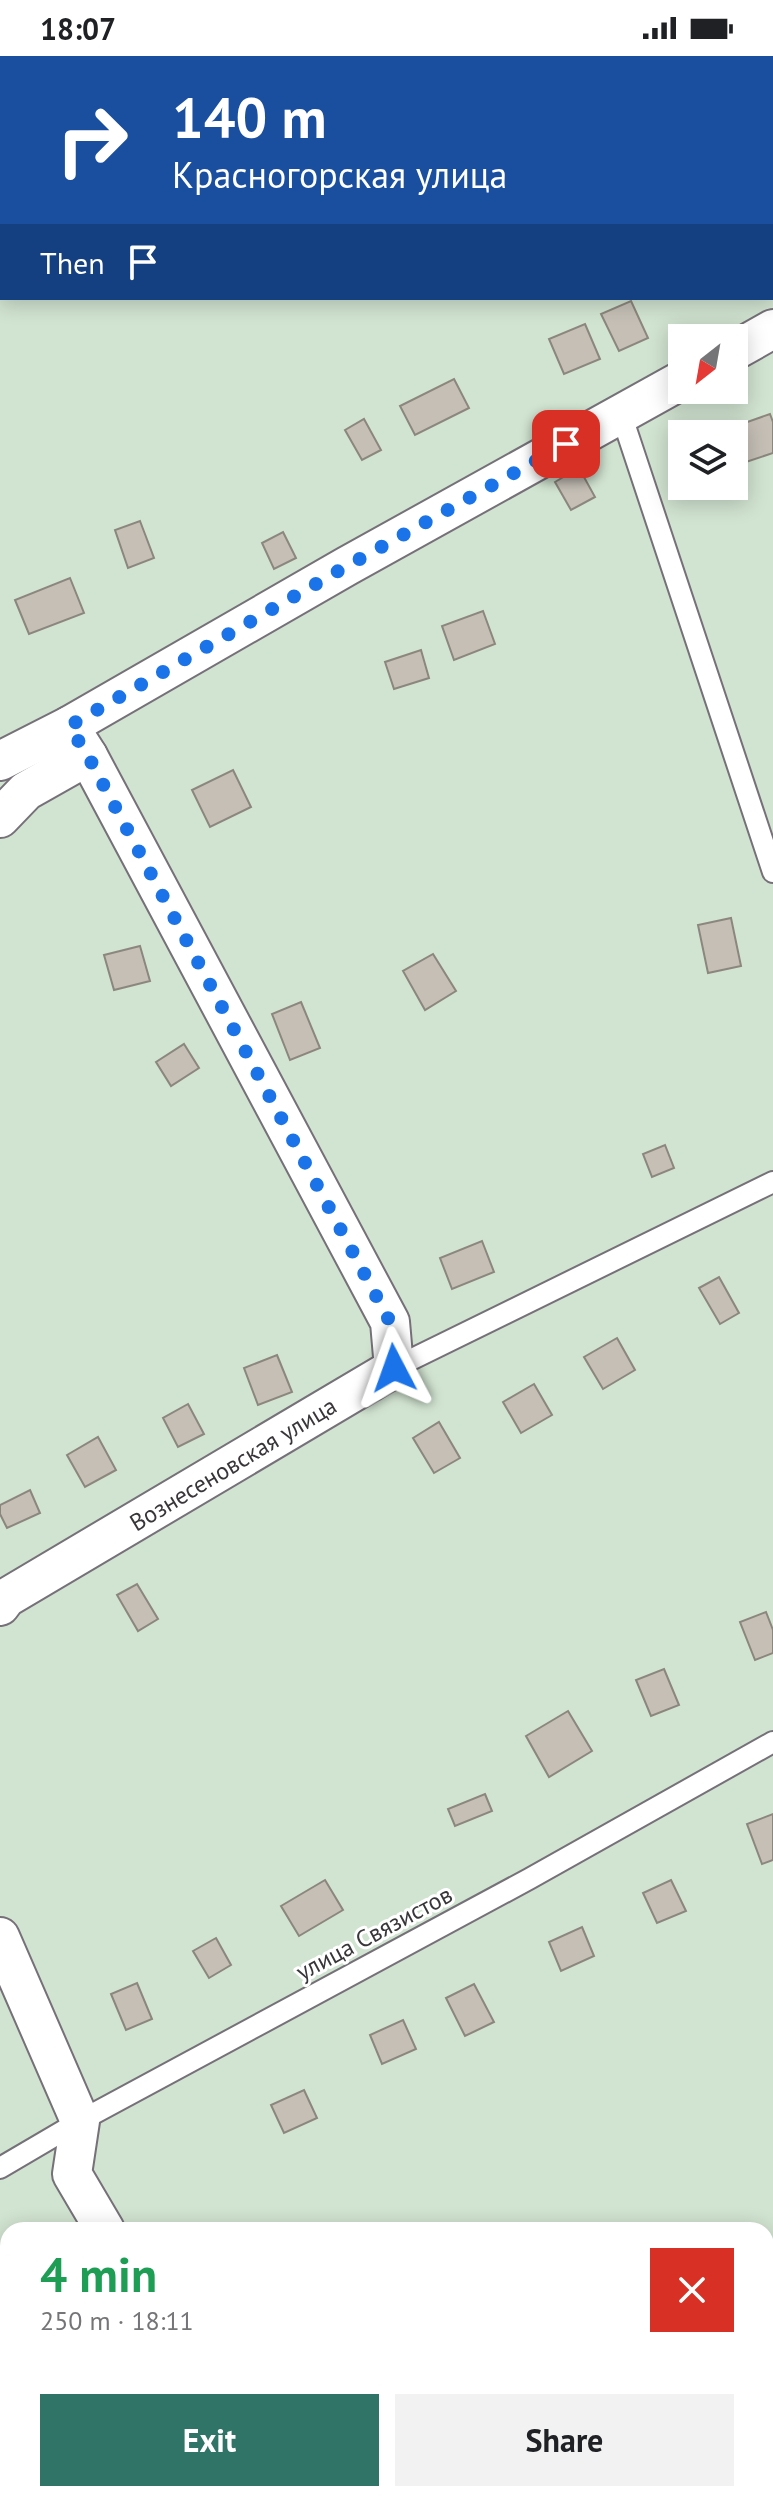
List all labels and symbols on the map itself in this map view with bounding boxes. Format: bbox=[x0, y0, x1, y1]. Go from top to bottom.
north arrow bbox=[668, 324, 748, 404]
pin bbox=[532, 410, 600, 478]
position arrow bbox=[352, 1326, 436, 1410]
street label: Вознесеновская улица bbox=[124, 1390, 342, 1538]
street label: улица Связистов bbox=[290, 1879, 458, 1987]

